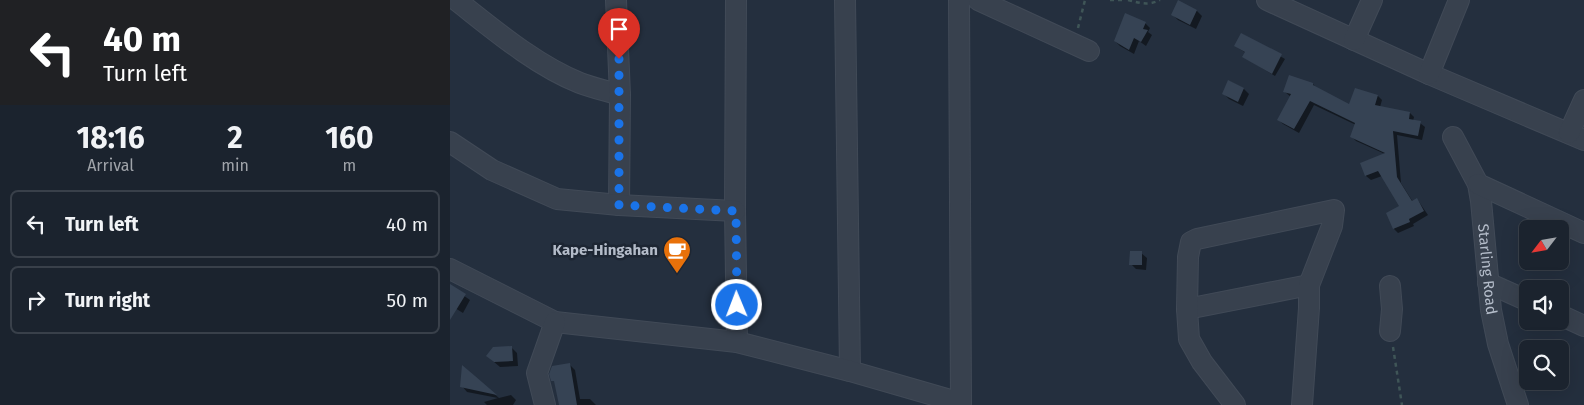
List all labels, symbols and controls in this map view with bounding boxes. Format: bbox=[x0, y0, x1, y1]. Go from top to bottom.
pin bbox=[598, 8, 640, 59]
icon: arrive bbox=[605, 15, 633, 43]
text: 40 m bbox=[103, 18, 181, 60]
icon: left bbox=[20, 20, 85, 85]
text: Turn left bbox=[103, 60, 187, 87]
text: 18:16 bbox=[76, 120, 145, 156]
text: 2 bbox=[227, 120, 243, 156]
text: 160 bbox=[325, 120, 374, 156]
text: Arrival bbox=[87, 156, 134, 175]
text: min bbox=[221, 156, 249, 175]
text: m bbox=[343, 156, 356, 175]
icon: left bbox=[22, 210, 50, 238]
text: Turn left bbox=[65, 213, 139, 236]
text: 40 m bbox=[386, 213, 428, 236]
north arrow bbox=[1519, 220, 1569, 270]
map controls bbox=[1519, 220, 1569, 390]
street label: Starling Road bbox=[1474, 223, 1501, 316]
cafe icon: Kape-Hingahan bbox=[662, 235, 692, 274]
place label: Kape-Hingahan bbox=[553, 241, 658, 259]
position arrow bbox=[710, 278, 762, 330]
button: sound bbox=[1519, 280, 1569, 330]
icon: right bbox=[22, 286, 50, 314]
text: Turn right bbox=[65, 289, 150, 312]
text: 50 m bbox=[387, 289, 428, 312]
button: search bbox=[1519, 340, 1569, 390]

